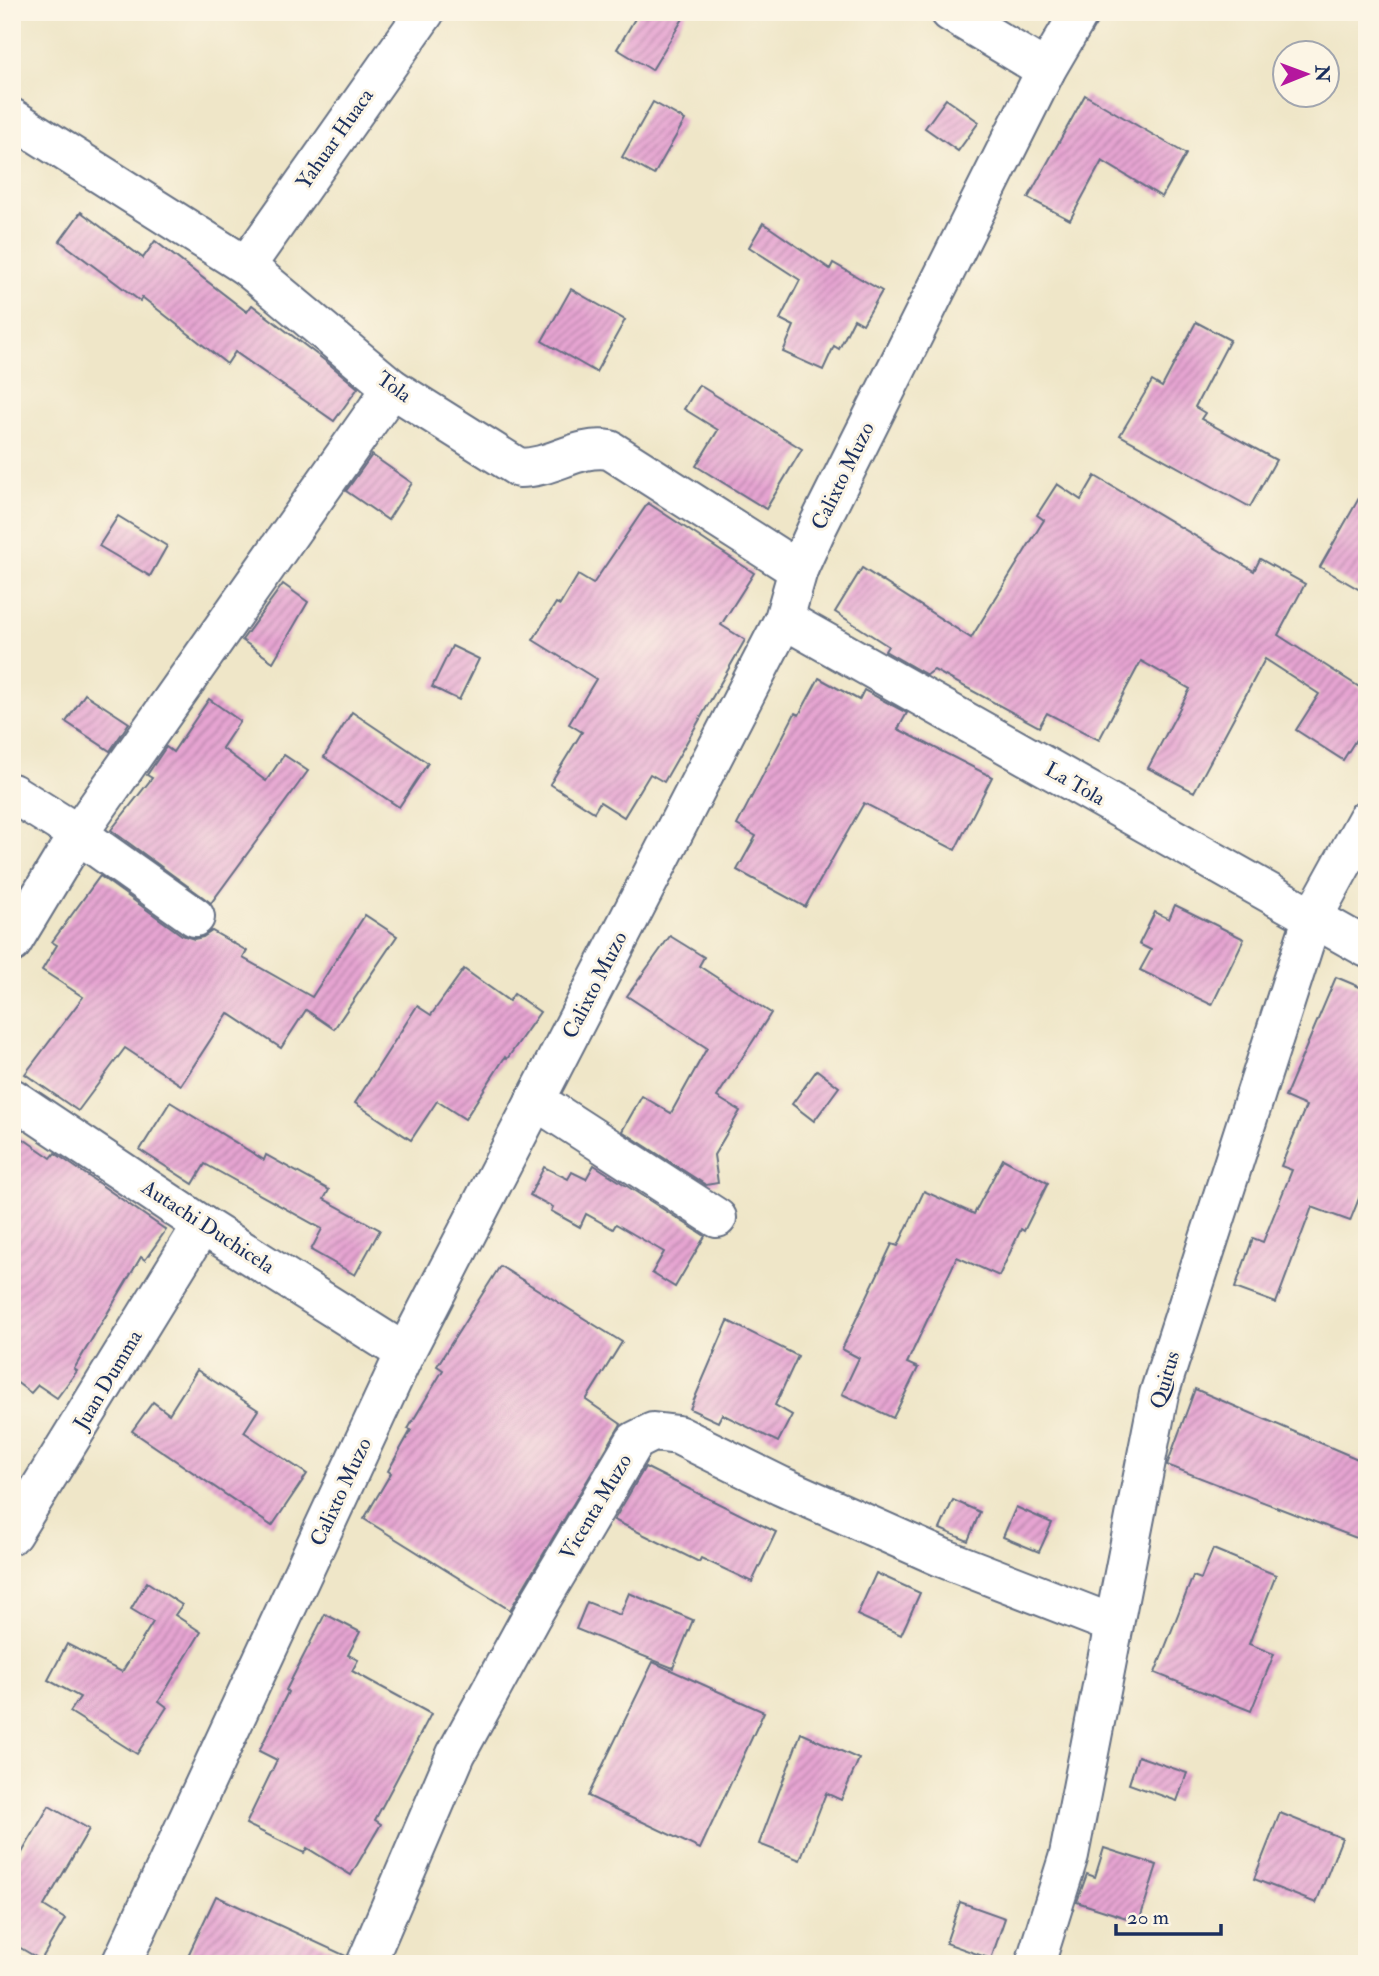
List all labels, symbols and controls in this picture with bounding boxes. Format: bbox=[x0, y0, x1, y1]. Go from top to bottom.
north arrow bbox=[1270, 38, 1340, 108]
text: N bbox=[1310, 64, 1334, 83]
street label: Yahuar Huaca bbox=[290, 83, 380, 195]
street label: Tola bbox=[371, 365, 417, 409]
street label: Calixto Muzo bbox=[805, 418, 881, 534]
street label: La Tola bbox=[1040, 756, 1110, 812]
street label: Calixto Muzo bbox=[557, 927, 633, 1043]
street label: Autachi Duchicela bbox=[136, 1173, 280, 1280]
street label: Juan Dumma bbox=[67, 1325, 149, 1436]
street label: Quitus bbox=[1144, 1348, 1186, 1412]
street label: Calixto Muzo bbox=[304, 1433, 378, 1551]
street label: Vicenta Muzo bbox=[554, 1449, 638, 1565]
scale bar bbox=[1116, 1892, 1222, 1936]
text: 20 m bbox=[1127, 1904, 1169, 1931]

